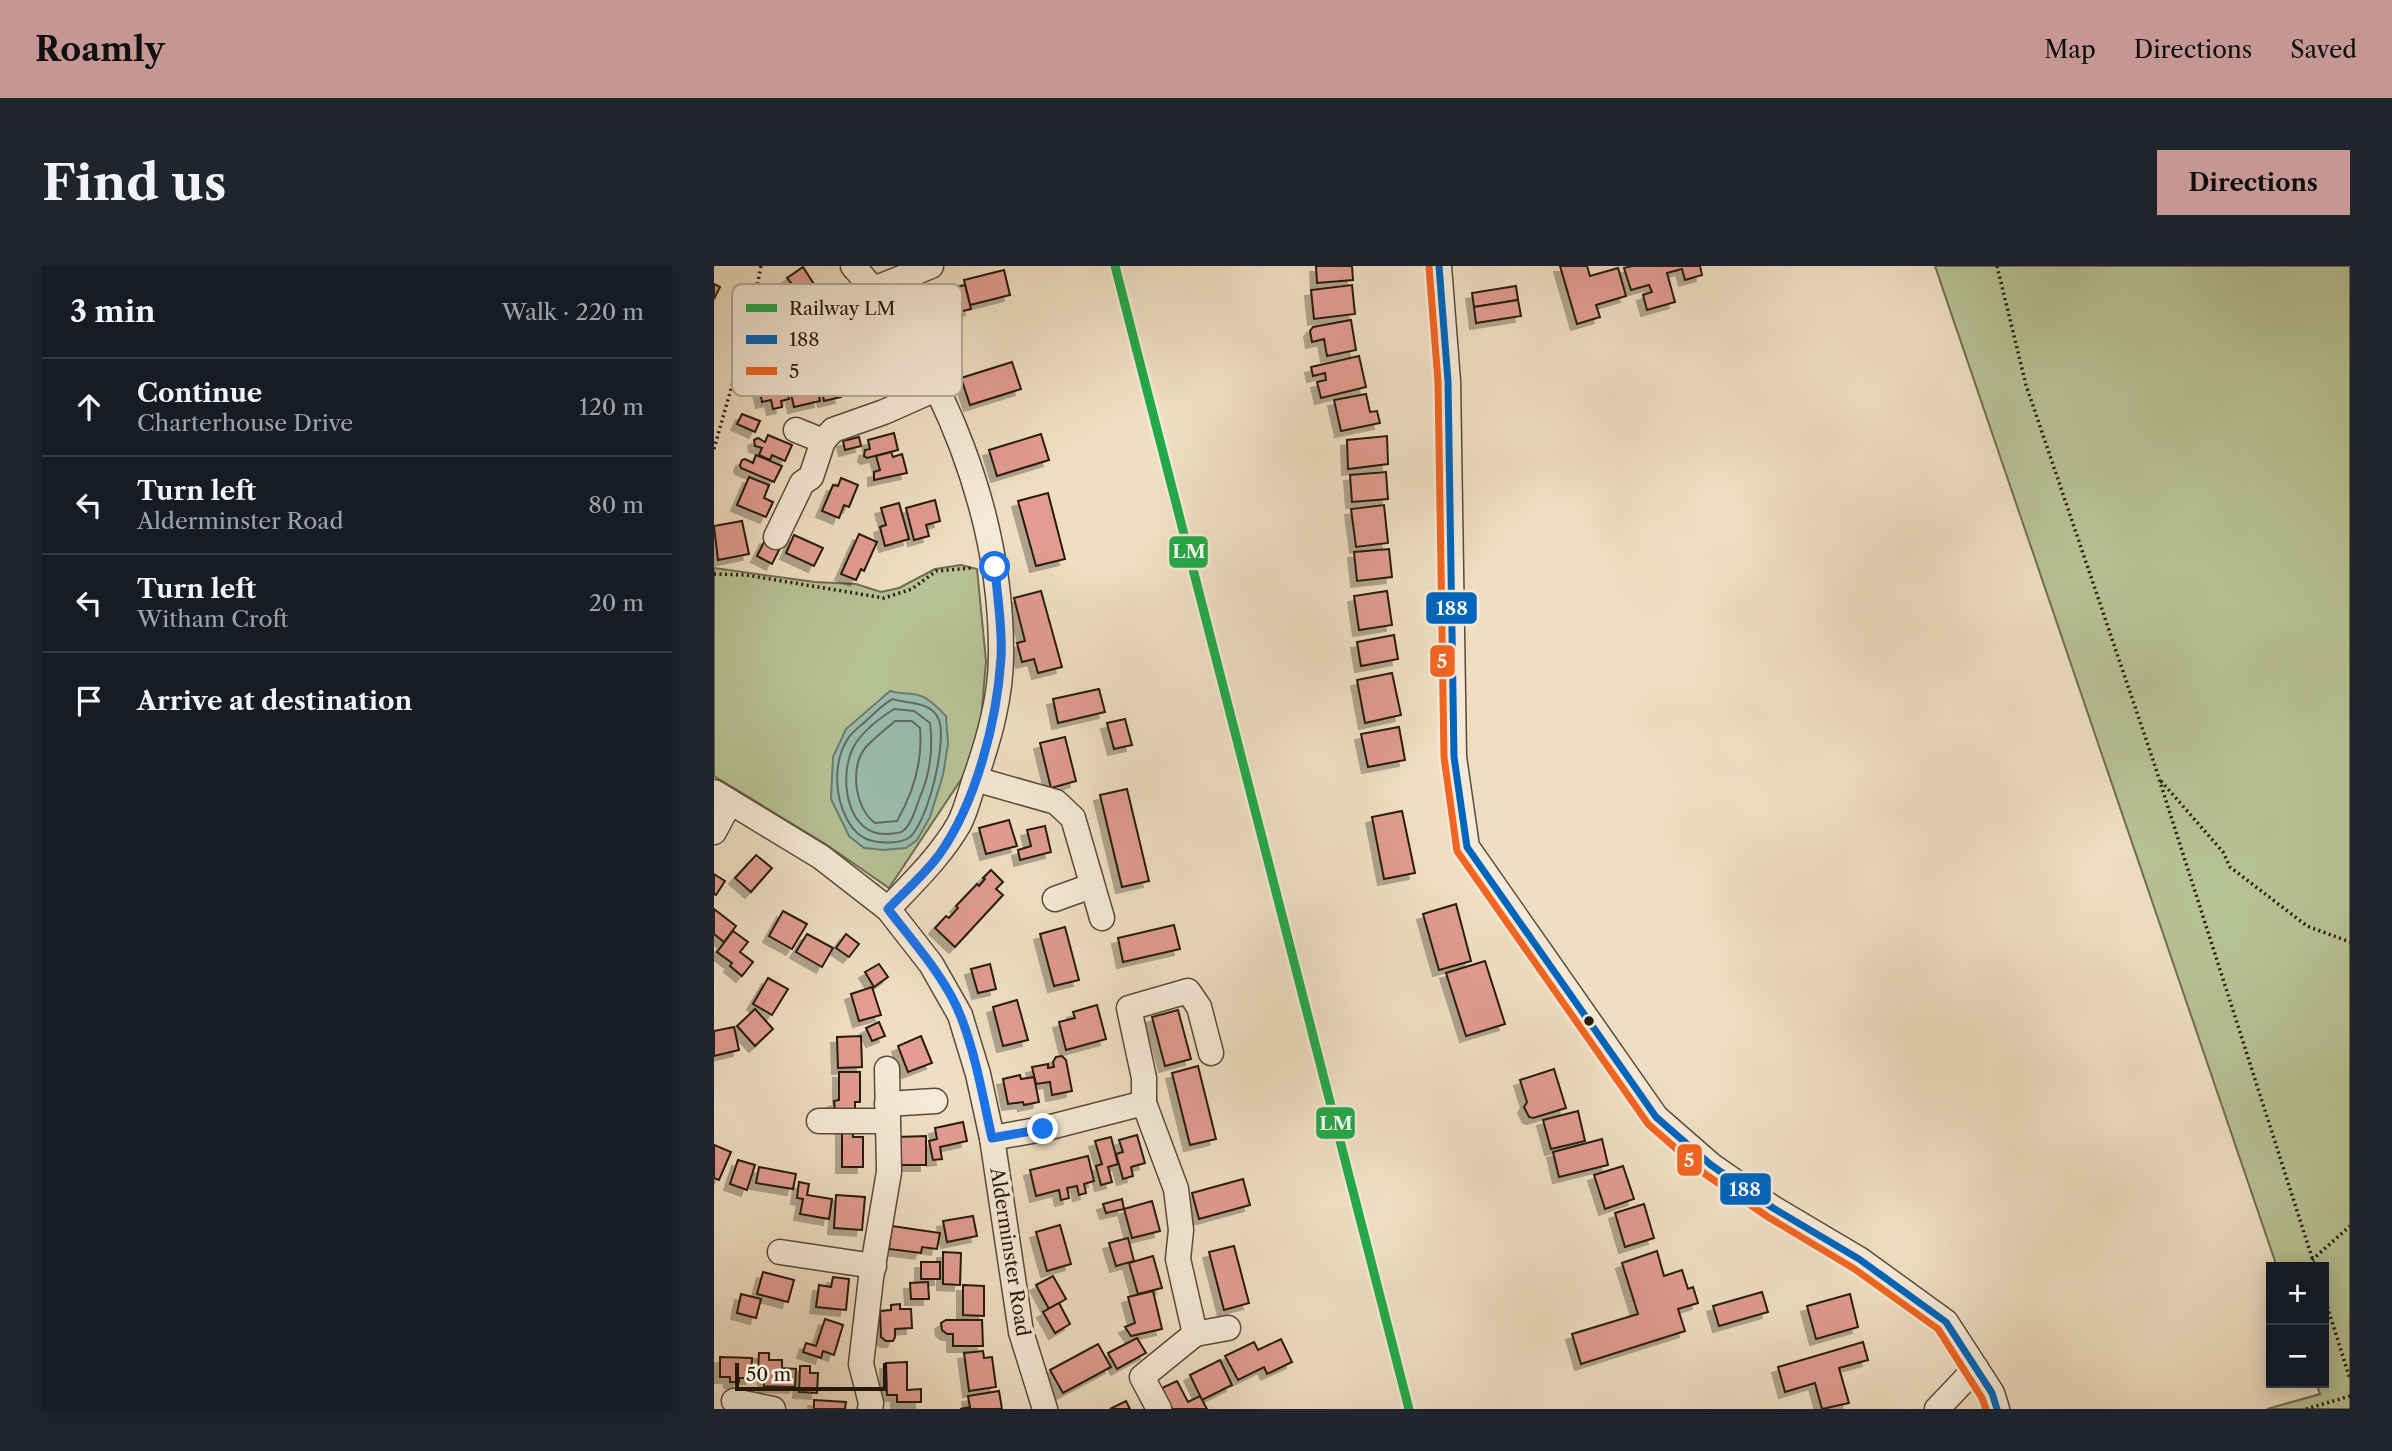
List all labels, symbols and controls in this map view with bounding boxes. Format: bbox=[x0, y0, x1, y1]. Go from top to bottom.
text: Roamly bbox=[35, 29, 165, 70]
text: Map bbox=[2044, 35, 2096, 64]
text: Directions bbox=[2134, 35, 2252, 64]
text: Saved bbox=[2290, 35, 2357, 64]
button: Directions bbox=[2157, 150, 2350, 215]
text: Find us bbox=[42, 152, 226, 213]
legend bbox=[732, 284, 962, 396]
text: 3 min bbox=[70, 293, 156, 330]
text: Railway LM bbox=[789, 297, 896, 320]
text: Walk · 220 m bbox=[502, 298, 644, 326]
text: 188 bbox=[789, 328, 820, 351]
text: 5 bbox=[789, 360, 799, 383]
text: Continue bbox=[137, 377, 262, 409]
icon: ahead bbox=[70, 388, 108, 426]
text: 120 m bbox=[579, 393, 644, 421]
text: Charterhouse Drive bbox=[137, 409, 353, 437]
text: Turn left bbox=[137, 475, 256, 507]
icon: left bbox=[70, 486, 108, 524]
text: 80 m bbox=[588, 491, 644, 519]
text: Alderminster Road bbox=[137, 507, 343, 535]
line badge: LM bbox=[1168, 535, 1209, 569]
text: LM bbox=[1172, 540, 1206, 563]
route start bbox=[979, 551, 1010, 582]
text: Turn left bbox=[137, 573, 256, 605]
icon: left bbox=[70, 584, 108, 622]
text: 20 m bbox=[589, 589, 644, 617]
line badge: 188 bbox=[1425, 591, 1478, 625]
text: 188 bbox=[1436, 597, 1468, 620]
text: Witham Croft bbox=[137, 605, 288, 633]
line badge: 5 bbox=[1429, 644, 1456, 678]
text: 5 bbox=[1437, 650, 1447, 673]
icon: arrive bbox=[70, 682, 108, 720]
text: Arrive at destination bbox=[137, 685, 412, 717]
unlabelled marker bbox=[1582, 1014, 1596, 1028]
line badge: LM bbox=[1315, 1106, 1356, 1140]
text: LM bbox=[1319, 1112, 1353, 1135]
route end bbox=[1027, 1113, 1058, 1144]
line badge: 5 bbox=[1676, 1143, 1703, 1177]
text: 5 bbox=[1684, 1149, 1694, 1172]
street label: Alderminster Road bbox=[985, 1165, 1035, 1338]
line badge: 188 bbox=[1719, 1172, 1772, 1206]
text: 188 bbox=[1729, 1178, 1761, 1201]
map controls bbox=[2266, 1262, 2329, 1388]
button: + bbox=[2266, 1262, 2329, 1325]
button: − bbox=[2266, 1325, 2329, 1388]
scale bar bbox=[735, 1360, 887, 1392]
text: 50 m bbox=[746, 1363, 791, 1386]

